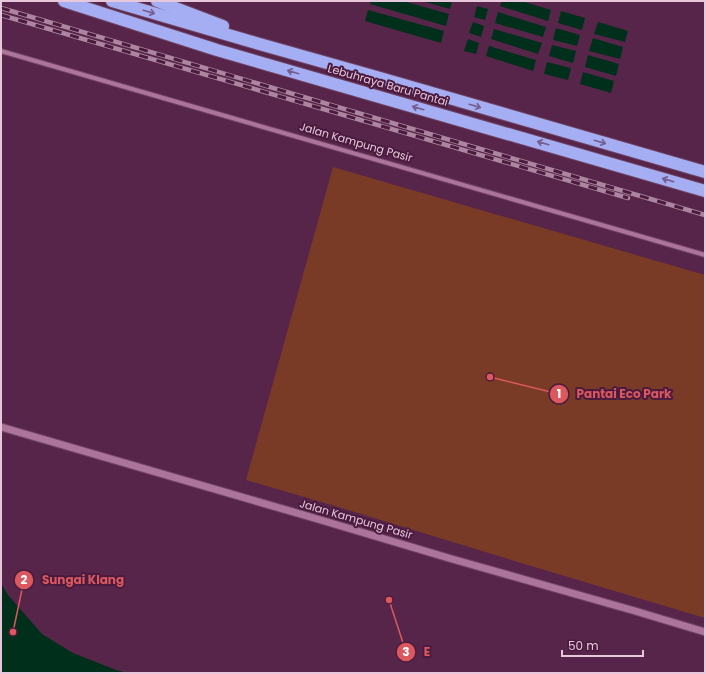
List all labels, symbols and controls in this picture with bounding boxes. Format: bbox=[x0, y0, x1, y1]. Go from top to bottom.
one-way arrow bbox=[143, 9, 156, 16]
street label: Lebuhraya Baru Pantai bbox=[326, 60, 450, 110]
one-way arrow bbox=[287, 68, 300, 75]
one-way arrow bbox=[412, 103, 425, 111]
one-way arrow bbox=[469, 103, 482, 110]
street label: Jalan Kampung Pasir bbox=[298, 118, 414, 166]
one-way arrow bbox=[537, 139, 550, 146]
one-way arrow bbox=[594, 139, 607, 146]
one-way arrow bbox=[661, 176, 674, 183]
callout: Pantai Eco Park bbox=[549, 382, 680, 406]
text: 1 bbox=[557, 385, 561, 402]
text: Pantai Eco Park bbox=[577, 385, 672, 402]
street label: Jalan Kampung Pasir bbox=[298, 495, 414, 543]
callout: Sungai Klang bbox=[14, 568, 132, 592]
text: 2 bbox=[21, 571, 28, 588]
text: Sungai Klang bbox=[42, 571, 124, 588]
scale bar bbox=[562, 632, 643, 658]
text: 50 m bbox=[568, 637, 599, 654]
callout: E bbox=[396, 640, 439, 664]
text: 3 bbox=[402, 643, 410, 660]
text: E bbox=[424, 643, 430, 660]

